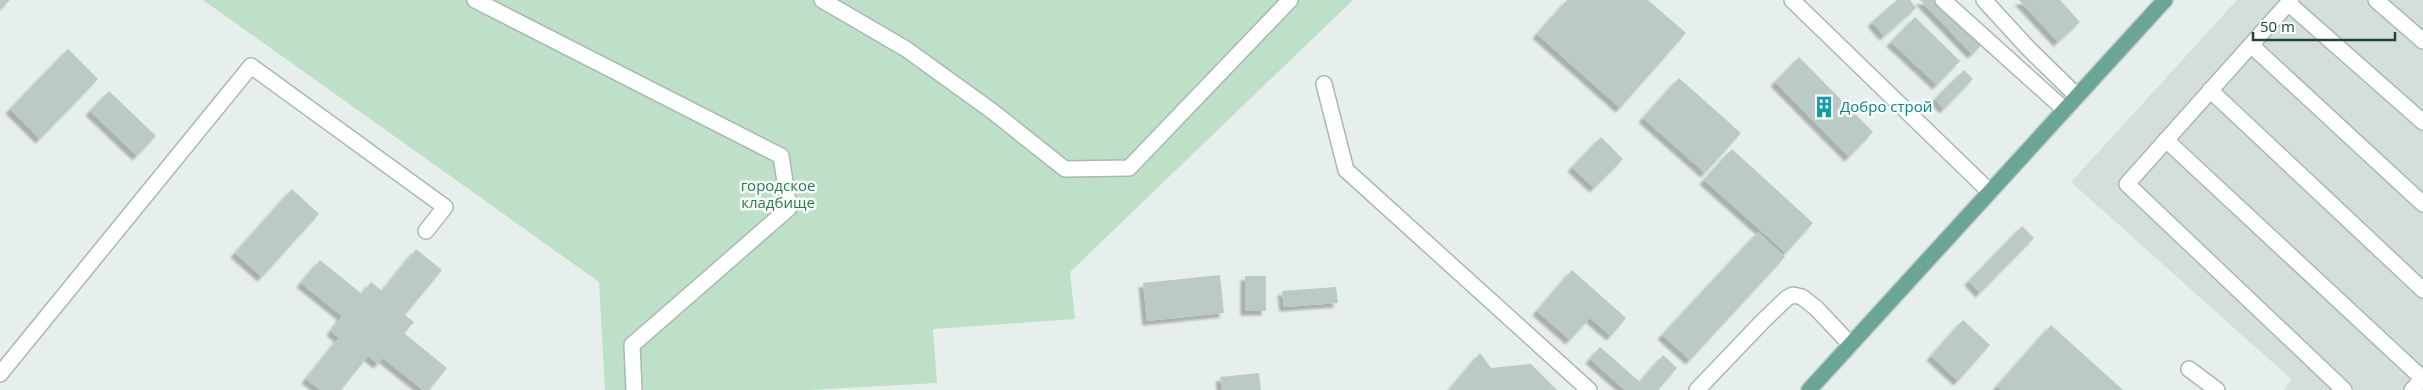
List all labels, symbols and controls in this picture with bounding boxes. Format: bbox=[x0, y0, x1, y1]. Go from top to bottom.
scale bar bbox=[2253, 10, 2396, 42]
text: 50 m bbox=[2260, 16, 2295, 36]
building icon: Добро строй bbox=[1811, 94, 1837, 120]
place label: Добро строй bbox=[1840, 96, 1932, 116]
park label: городское кладбище bbox=[741, 175, 815, 212]

